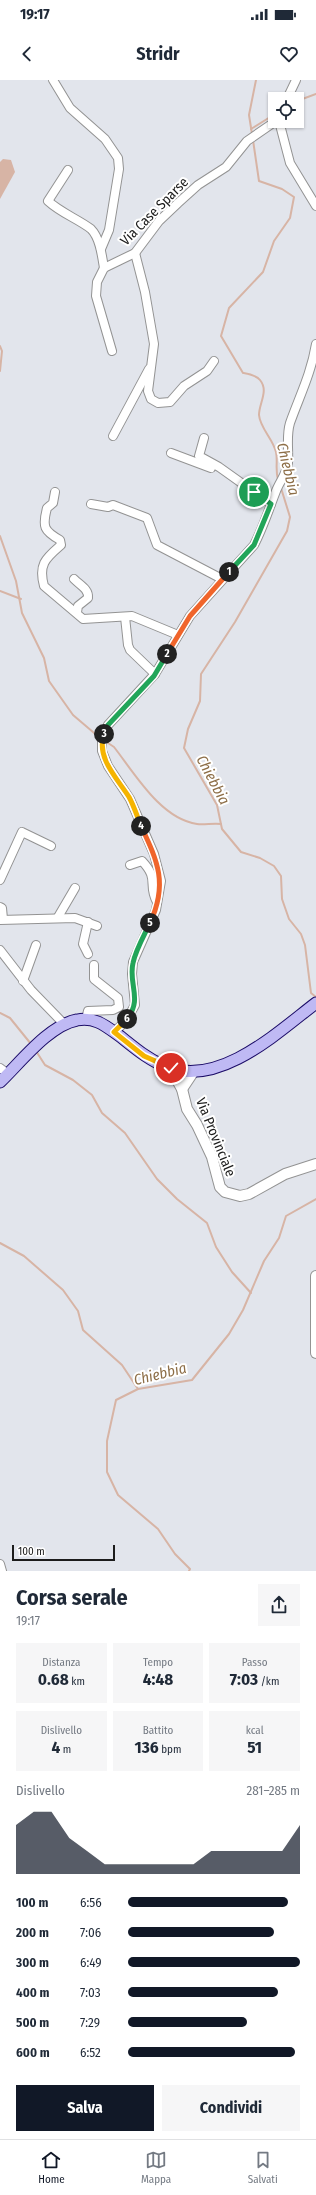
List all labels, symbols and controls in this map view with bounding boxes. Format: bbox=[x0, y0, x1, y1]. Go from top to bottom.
text: 19:17 bbox=[20, 5, 50, 23]
icon: back bbox=[16, 43, 38, 65]
text: Stridr bbox=[136, 43, 180, 65]
icon: heart bbox=[278, 43, 300, 65]
map controls bbox=[268, 92, 304, 128]
button: locate bbox=[268, 92, 304, 128]
street label: Via Case Sparse bbox=[117, 174, 192, 249]
water label: Chiebbia bbox=[273, 441, 303, 497]
pin bbox=[237, 475, 271, 509]
icon: arrive bbox=[243, 481, 265, 503]
pin: 1 bbox=[219, 562, 239, 582]
text: 1 bbox=[227, 565, 231, 578]
pin: 2 bbox=[157, 644, 177, 664]
text: 2 bbox=[164, 647, 170, 660]
pin: 3 bbox=[94, 724, 114, 744]
text: 3 bbox=[101, 727, 107, 740]
water label: Chiebbia bbox=[192, 752, 234, 808]
pin: 4 bbox=[131, 816, 151, 836]
text: 4 bbox=[138, 819, 144, 832]
pin: 5 bbox=[140, 913, 160, 933]
text: 5 bbox=[147, 916, 153, 929]
pin: 6 bbox=[117, 1009, 137, 1029]
text: 6 bbox=[124, 1012, 130, 1025]
pin bbox=[154, 1051, 188, 1085]
icon: check bbox=[160, 1057, 182, 1079]
street label: Via Provinciale bbox=[192, 1095, 239, 1179]
water label: Chiebbia bbox=[132, 1359, 188, 1389]
scale bar bbox=[12, 1543, 115, 1562]
text: 100 m bbox=[18, 1545, 45, 1558]
text: Corsa serale bbox=[16, 1584, 128, 1611]
button: share bbox=[258, 1584, 300, 1626]
text: 19:17 bbox=[16, 1613, 40, 1628]
text: Distanza bbox=[42, 1656, 80, 1669]
text: Tempo bbox=[143, 1656, 173, 1669]
text: Passo bbox=[242, 1656, 267, 1669]
text: 0.68 bbox=[38, 1669, 69, 1690]
text: 4:48 bbox=[143, 1669, 173, 1690]
text: 7:03 bbox=[230, 1669, 258, 1690]
text: km bbox=[69, 1675, 85, 1688]
text: /km bbox=[258, 1675, 279, 1688]
text: Dislivello bbox=[41, 1724, 82, 1737]
text: Battito bbox=[143, 1724, 173, 1737]
text: kcal bbox=[246, 1724, 264, 1737]
text: 4 bbox=[51, 1737, 60, 1758]
text: 136 bbox=[135, 1737, 159, 1758]
text: 51 bbox=[247, 1737, 262, 1758]
text: m bbox=[60, 1743, 71, 1756]
text: bpm bbox=[159, 1743, 181, 1756]
text: Dislivello bbox=[16, 1783, 65, 1798]
text: 281–285 m bbox=[246, 1783, 300, 1798]
text: 100 m bbox=[16, 1895, 48, 1910]
text: 6:56 bbox=[80, 1895, 102, 1910]
text: 200 m bbox=[16, 1925, 49, 1940]
text: 7:06 bbox=[80, 1925, 101, 1940]
text: 300 m bbox=[16, 1955, 49, 1970]
text: 6:49 bbox=[80, 1955, 102, 1970]
text: 400 m bbox=[16, 1985, 50, 2000]
text: 7:03 bbox=[80, 1985, 101, 2000]
text: 500 m bbox=[16, 2015, 49, 2030]
text: 7:29 bbox=[80, 2015, 100, 2030]
text: 600 m bbox=[16, 2045, 50, 2060]
text: 6:52 bbox=[80, 2045, 101, 2060]
button: Salva bbox=[16, 2085, 154, 2131]
button: Condividi bbox=[162, 2085, 300, 2131]
tab: Home bbox=[38, 2149, 65, 2186]
tab: Mappa bbox=[141, 2149, 171, 2186]
tab: Salvati bbox=[248, 2149, 278, 2186]

